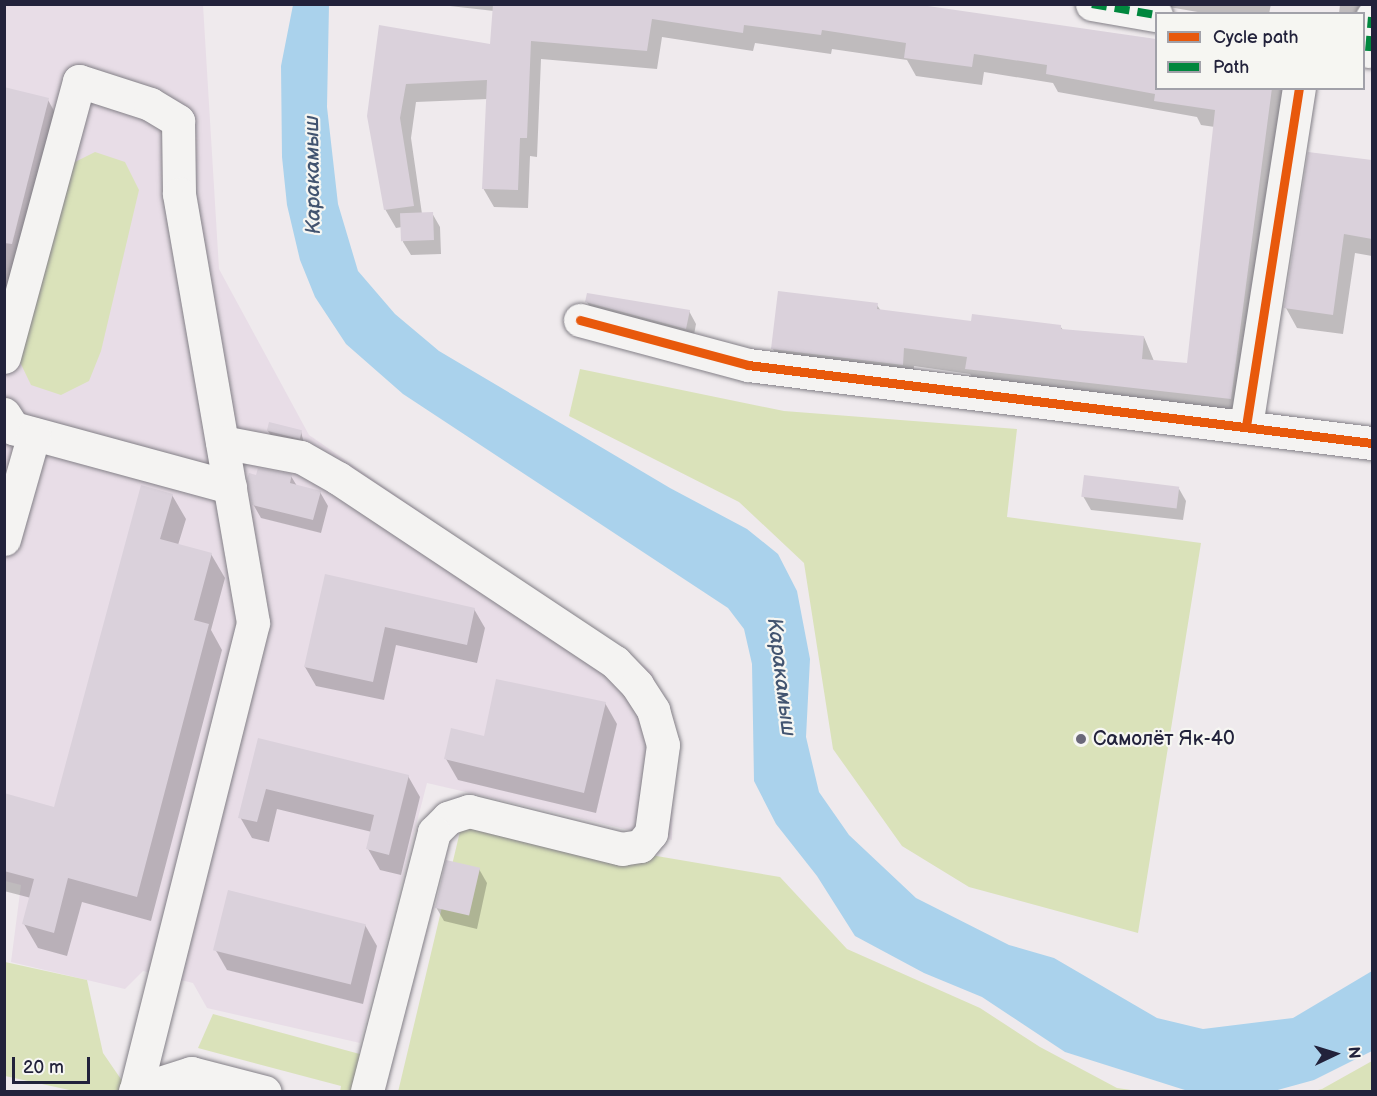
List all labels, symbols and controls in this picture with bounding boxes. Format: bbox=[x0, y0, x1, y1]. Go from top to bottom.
legend bbox=[1155, 12, 1365, 90]
text: Cycle path bbox=[1213, 27, 1299, 48]
text: Path bbox=[1213, 57, 1249, 78]
water label: Каракамыш bbox=[299, 115, 327, 235]
water label: Каракамыш bbox=[761, 616, 801, 738]
place label: Самолёт Як-40 bbox=[1093, 727, 1235, 751]
marker: Самолёт Як-40 bbox=[1074, 732, 1088, 746]
north arrow bbox=[1305, 1024, 1365, 1084]
scale bar bbox=[15, 1045, 93, 1083]
text: N bbox=[1344, 1046, 1363, 1059]
text: 20 m bbox=[23, 1057, 64, 1078]

